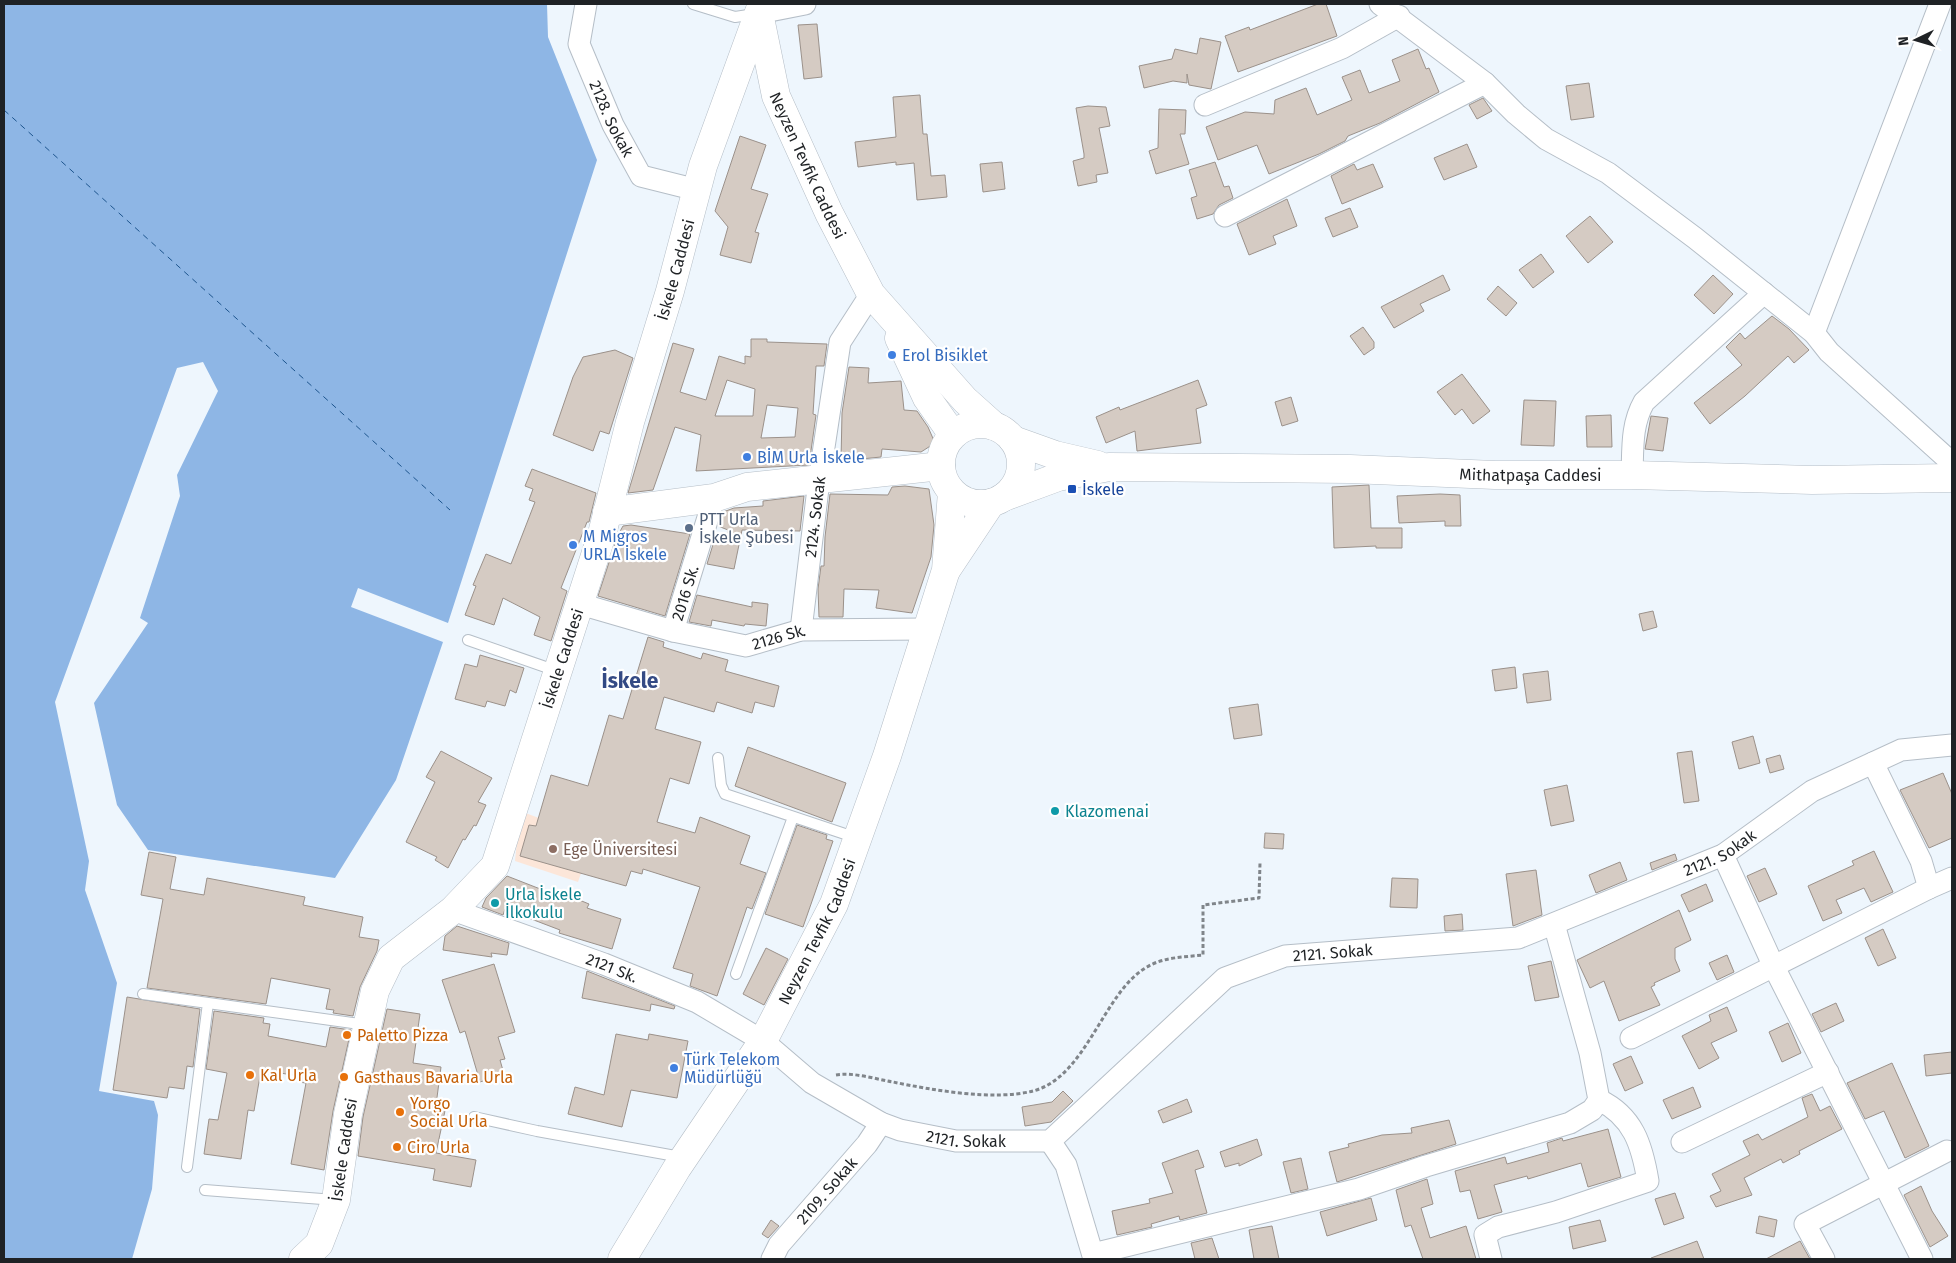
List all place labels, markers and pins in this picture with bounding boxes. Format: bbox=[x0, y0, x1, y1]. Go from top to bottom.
place label: Erol Bisiklet bbox=[902, 346, 988, 365]
marker: Erol Bisiklet bbox=[886, 349, 898, 361]
place label: BİM Urla İskele bbox=[757, 447, 865, 467]
marker: BİM Urla İskele bbox=[741, 451, 753, 463]
place label: İskele bbox=[1082, 479, 1124, 499]
marker: İskele bbox=[1066, 483, 1078, 495]
place label: PTT Urla İskele Şubesi bbox=[699, 510, 794, 548]
marker: PTT Urla İskele Şubesi bbox=[683, 522, 695, 534]
place label: M Migros URLA İskele bbox=[583, 527, 667, 564]
marker: M Migros URLA İskele bbox=[567, 539, 579, 551]
place label: Klazomenai bbox=[1065, 802, 1149, 821]
marker: Klazomenai bbox=[1049, 805, 1061, 817]
place label: Ege Üniversitesi bbox=[563, 840, 677, 859]
marker: Ege Üniversitesi bbox=[547, 843, 559, 855]
place label: Urla İskele İlkokulu bbox=[505, 884, 582, 922]
marker: Urla İskele İlkokulu bbox=[489, 897, 501, 909]
place label: Paletto Pizza bbox=[357, 1026, 448, 1045]
marker: Paletto Pizza bbox=[341, 1029, 353, 1041]
place label: Türk Telekom Müdürlüğü bbox=[684, 1050, 780, 1087]
marker: Türk Telekom Müdürlüğü bbox=[668, 1062, 680, 1074]
place label: Kal Urla bbox=[260, 1066, 317, 1085]
place label: Gasthaus Bavaria Urla bbox=[354, 1068, 513, 1087]
marker: Kal Urla bbox=[244, 1069, 256, 1081]
marker: Gasthaus Bavaria Urla bbox=[338, 1071, 350, 1083]
place label: Yorgo Social Urla bbox=[410, 1094, 488, 1131]
marker: Yorgo Social Urla bbox=[394, 1106, 406, 1118]
place label: Ciro Urla bbox=[407, 1138, 470, 1157]
marker: Ciro Urla bbox=[391, 1141, 403, 1153]

